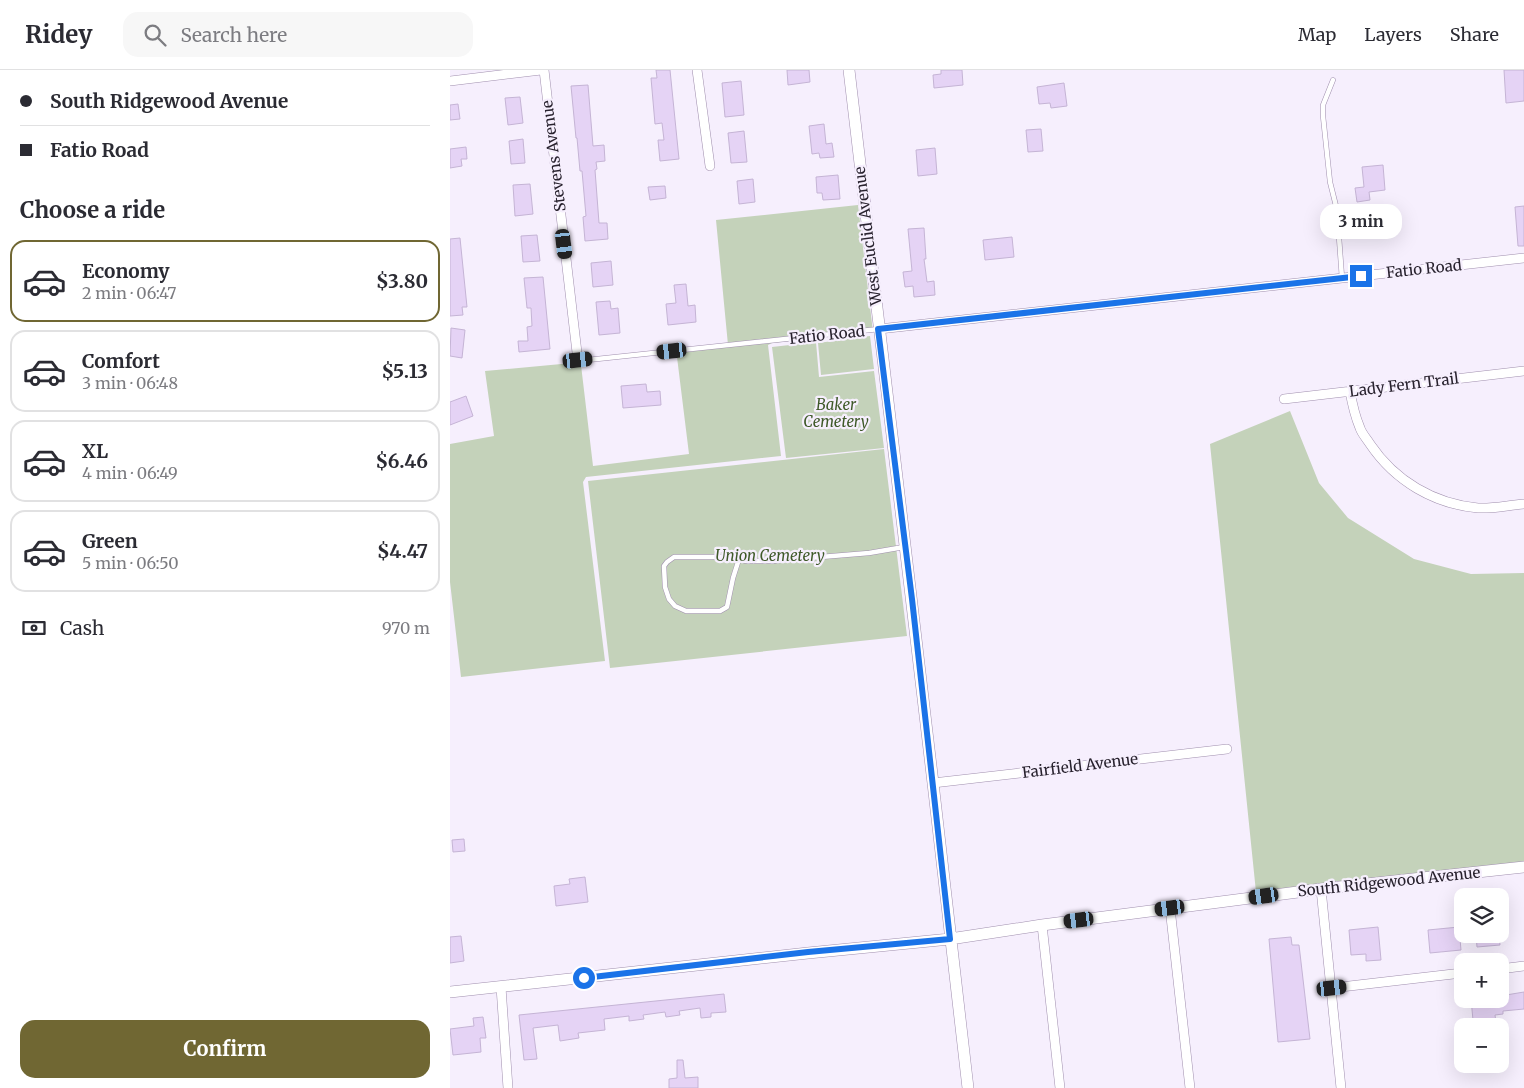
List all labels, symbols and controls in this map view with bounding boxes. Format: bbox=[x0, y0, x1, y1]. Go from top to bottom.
search box bbox=[123, 12, 473, 57]
text: Ridey bbox=[25, 19, 93, 50]
icon: search bbox=[141, 21, 169, 49]
text: Search here bbox=[181, 23, 287, 47]
text: Map bbox=[1298, 23, 1336, 46]
text: Layers bbox=[1364, 23, 1422, 46]
text: Share bbox=[1450, 23, 1499, 46]
text: South Ridgewood Avenue bbox=[50, 89, 288, 113]
street label: Stevens Avenue bbox=[537, 99, 570, 213]
text: Fatio Road bbox=[50, 138, 149, 162]
street label: West Euclid Avenue bbox=[850, 165, 886, 308]
text: Choose a ride bbox=[20, 196, 165, 224]
callout: 3 min bbox=[1320, 204, 1402, 238]
text: 3 min bbox=[1338, 211, 1384, 231]
car bbox=[554, 228, 573, 260]
street label: Fatio Road bbox=[1385, 255, 1463, 282]
icon: car bbox=[22, 259, 67, 304]
text: Economy bbox=[82, 259, 170, 283]
route end bbox=[1350, 265, 1372, 287]
text: $3.80 bbox=[376, 269, 428, 293]
text: 2 min · 06:47 bbox=[82, 283, 176, 303]
street label: Fatio Road bbox=[788, 321, 866, 348]
car bbox=[656, 342, 687, 360]
icon: car bbox=[22, 349, 67, 394]
text: Comfort bbox=[82, 349, 160, 373]
car bbox=[562, 351, 593, 369]
text: $5.13 bbox=[382, 359, 428, 383]
street label: Lady Fern Trail bbox=[1348, 368, 1460, 401]
text: 3 min · 06:48 bbox=[82, 373, 178, 393]
park label: Baker Cemetery bbox=[803, 395, 869, 431]
icon: car bbox=[22, 439, 67, 484]
text: XL bbox=[82, 439, 108, 463]
text: $6.46 bbox=[375, 449, 428, 473]
text: 4 min · 06:49 bbox=[82, 463, 178, 483]
icon: car bbox=[22, 529, 67, 574]
text: Green bbox=[82, 529, 138, 553]
text: $4.47 bbox=[377, 539, 428, 563]
park label: Union Cemetery bbox=[715, 546, 825, 565]
text: 5 min · 06:50 bbox=[82, 553, 179, 573]
icon: cash bbox=[20, 614, 48, 642]
text: Cash bbox=[60, 616, 104, 640]
text: 970 m bbox=[382, 618, 430, 638]
street label: Fairfield Avenue bbox=[1021, 749, 1139, 782]
street label: South Ridgewood Avenue bbox=[1297, 862, 1481, 901]
car bbox=[1248, 886, 1279, 906]
map controls bbox=[1454, 888, 1509, 1073]
button: layers bbox=[1454, 888, 1509, 943]
car bbox=[1154, 899, 1185, 917]
car bbox=[1063, 911, 1094, 929]
button: + bbox=[1454, 953, 1509, 1008]
route start bbox=[573, 967, 595, 989]
car bbox=[1316, 979, 1347, 997]
button: − bbox=[1454, 1018, 1509, 1073]
button: Confirm bbox=[20, 1020, 430, 1078]

